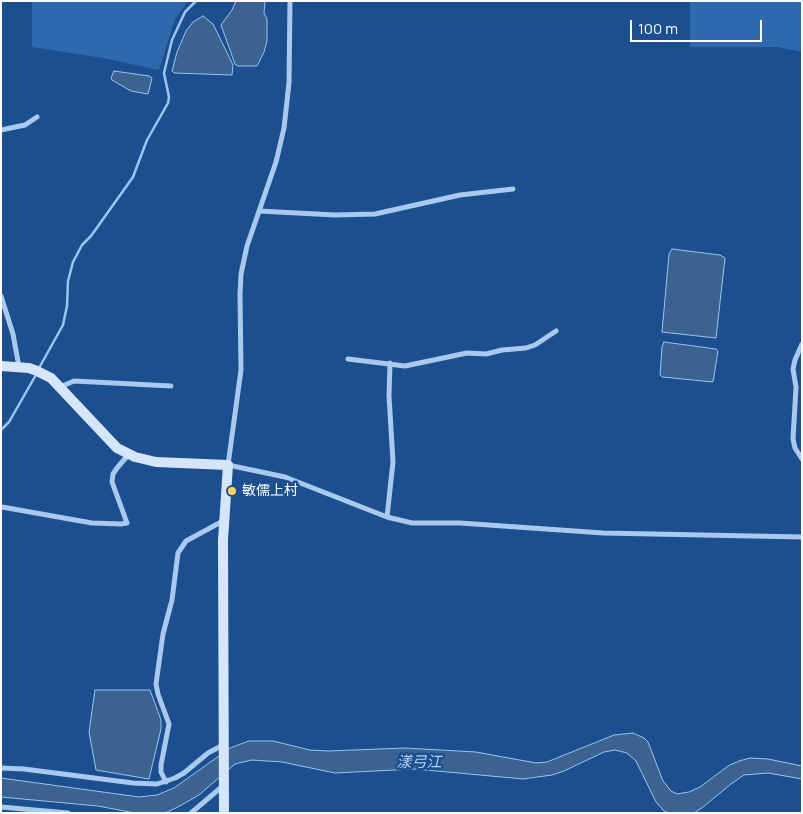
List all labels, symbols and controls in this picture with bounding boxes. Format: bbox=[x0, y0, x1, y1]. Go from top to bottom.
scale bar bbox=[633, 10, 766, 42]
text: 100 m bbox=[638, 18, 678, 39]
place label: 敏儒上村 bbox=[242, 483, 298, 499]
marker: 敏儒上村 bbox=[226, 485, 238, 497]
water label: 漾弓江 bbox=[397, 754, 441, 772]

